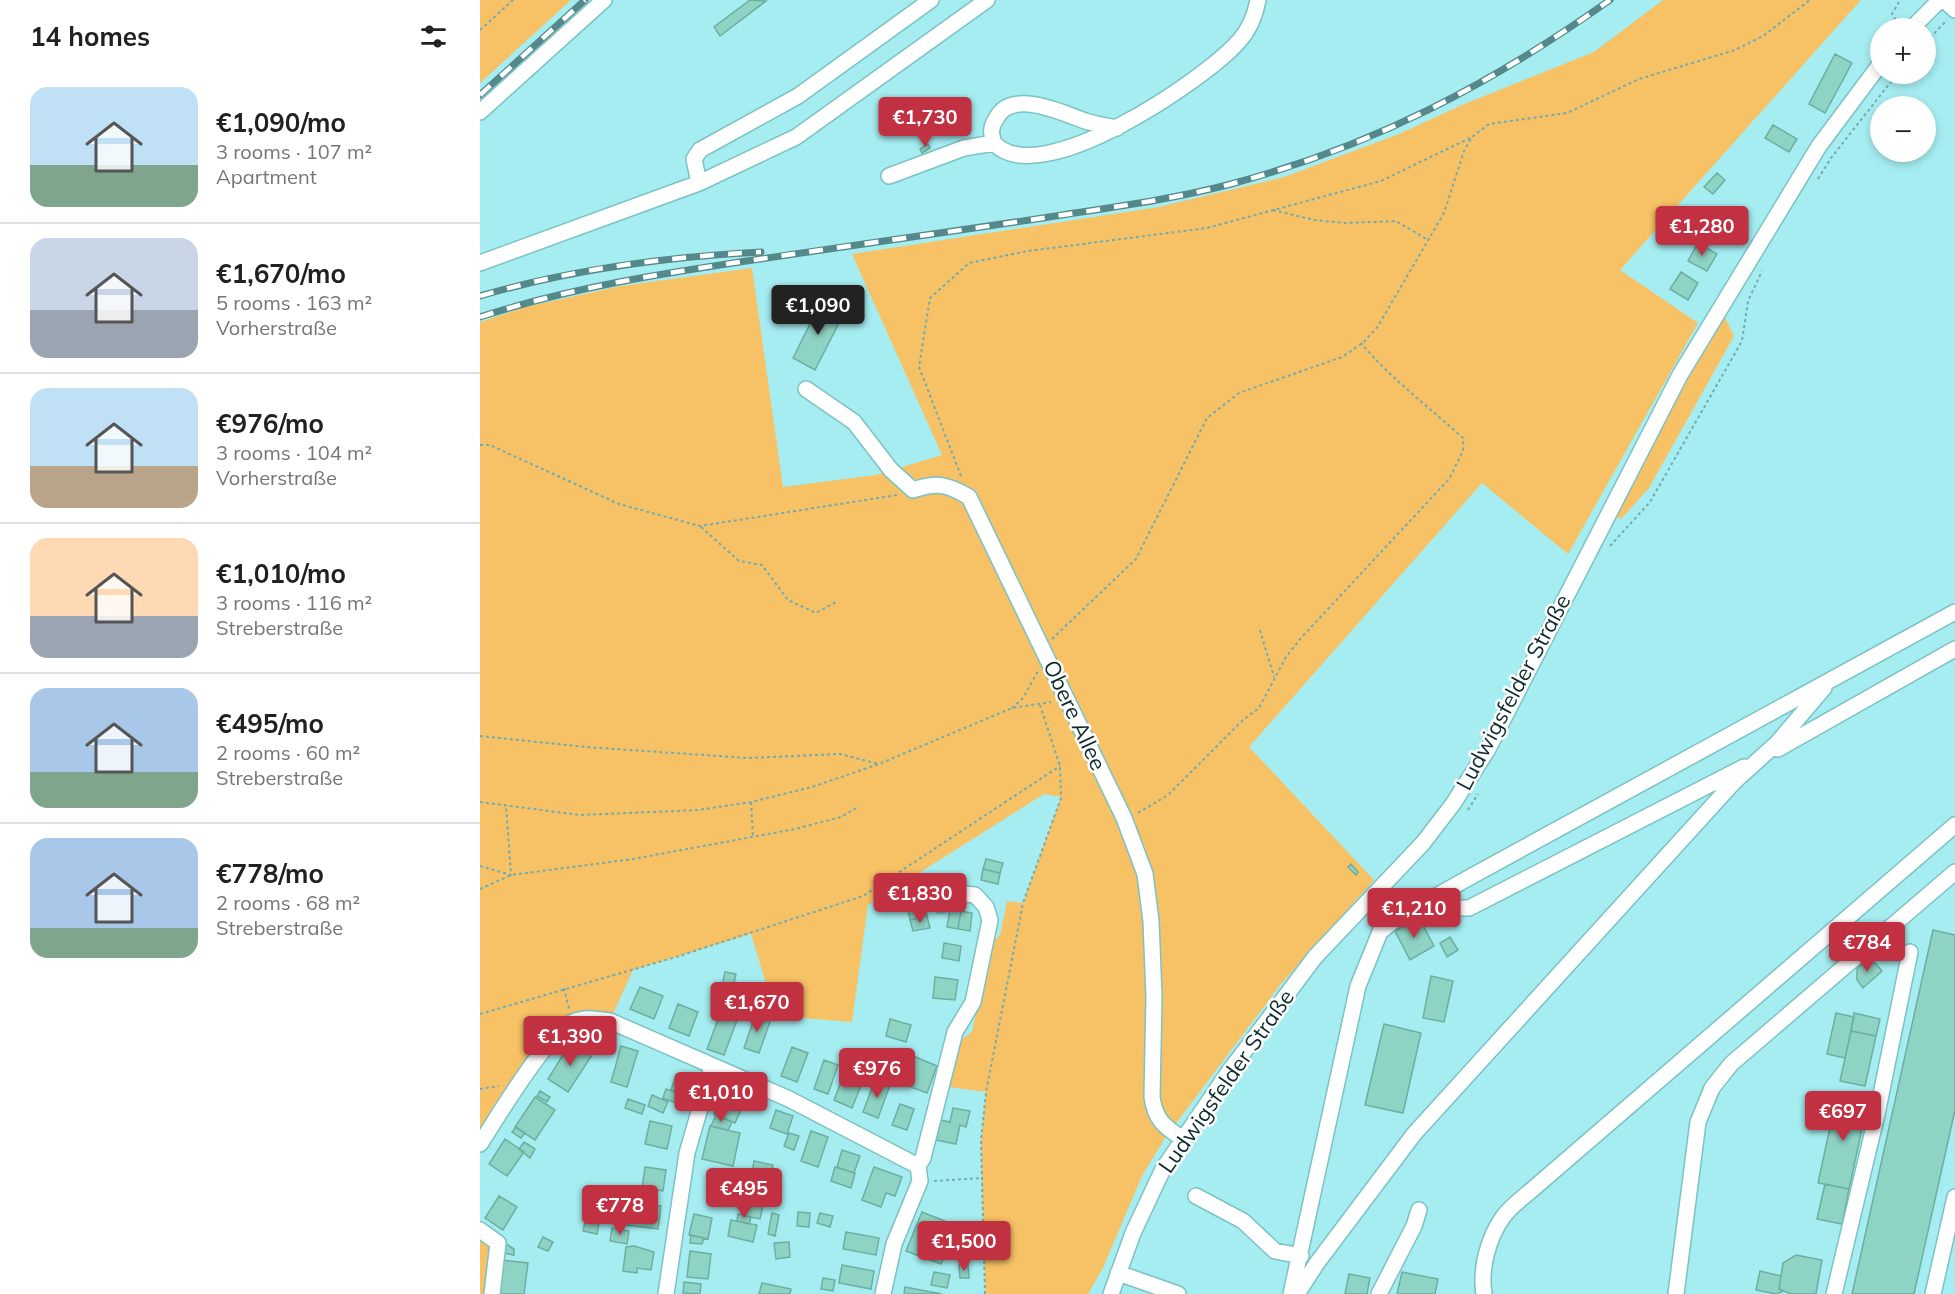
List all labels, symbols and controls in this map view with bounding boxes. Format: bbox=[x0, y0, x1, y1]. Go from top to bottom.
map controls bbox=[1870, 18, 1936, 162]
button: + bbox=[1870, 18, 1936, 84]
text: 14 homes bbox=[30, 20, 150, 53]
icon: filters bbox=[417, 20, 450, 53]
button: − bbox=[1870, 96, 1936, 162]
pin: €1,730 bbox=[876, 97, 974, 148]
text: €1,730 bbox=[893, 104, 957, 129]
text: €1,090/mo bbox=[216, 106, 346, 139]
icon: home bbox=[78, 111, 150, 183]
text: 3 rooms · 107 m² bbox=[216, 139, 372, 164]
text: Apartment bbox=[216, 164, 317, 189]
pin: €1,280 bbox=[1653, 206, 1751, 257]
text: €1,280 bbox=[1670, 213, 1734, 238]
text: €1,670/mo bbox=[216, 257, 346, 290]
icon: home bbox=[78, 262, 150, 334]
pin: €1,090 bbox=[769, 285, 867, 336]
text: 5 rooms · 163 m² bbox=[216, 290, 372, 315]
text: €1,090 bbox=[786, 292, 850, 317]
text: Vorherstraße bbox=[216, 315, 337, 340]
text: €976/mo bbox=[216, 407, 324, 440]
icon: home bbox=[78, 412, 150, 484]
text: 3 rooms · 104 m² bbox=[216, 440, 372, 465]
text: Vorherstraße bbox=[216, 465, 337, 490]
text: €1,010/mo bbox=[216, 557, 346, 590]
icon: home bbox=[78, 562, 150, 634]
street label: Ludwigsfelder Straße bbox=[1450, 589, 1576, 795]
text: 3 rooms · 116 m² bbox=[216, 590, 372, 615]
text: Streberstraße bbox=[216, 615, 343, 640]
street label: Obere Allee bbox=[1037, 655, 1113, 775]
text: €495/mo bbox=[216, 707, 324, 740]
icon: home bbox=[78, 712, 150, 784]
text: 2 rooms · 60 m² bbox=[216, 740, 360, 765]
text: Streberstraße bbox=[216, 765, 343, 790]
text: €778/mo bbox=[216, 857, 324, 890]
icon: home bbox=[78, 862, 150, 934]
pin: €1,830 bbox=[871, 873, 969, 924]
text: €1,830 bbox=[888, 880, 952, 905]
pin: €1,210 bbox=[1365, 888, 1463, 939]
text: 2 rooms · 68 m² bbox=[216, 890, 360, 915]
text: €1,210 bbox=[1382, 895, 1446, 920]
text: Streberstraße bbox=[216, 915, 343, 940]
pin: €784 bbox=[1831, 922, 1903, 973]
text: €784 bbox=[1843, 929, 1891, 954]
pin: €1,670 bbox=[708, 982, 806, 1033]
street label: Ludwigsfelder Straße bbox=[1152, 984, 1300, 1178]
text: €1,670 bbox=[725, 989, 789, 1014]
pin: €1,390 bbox=[521, 1016, 619, 1067]
text: €1,390 bbox=[538, 1023, 602, 1048]
pin: €976 bbox=[841, 1048, 913, 1099]
text: €976 bbox=[853, 1055, 901, 1080]
pin: €1,010 bbox=[672, 1072, 770, 1123]
text: €1,010 bbox=[689, 1079, 753, 1104]
pin: €697 bbox=[1807, 1091, 1879, 1142]
text: €697 bbox=[1819, 1098, 1867, 1123]
pin: €495 bbox=[708, 1168, 780, 1219]
text: €495 bbox=[720, 1175, 768, 1200]
pin: €778 bbox=[584, 1185, 656, 1236]
text: €778 bbox=[596, 1192, 644, 1217]
pin: €1,500 bbox=[915, 1221, 1013, 1272]
text: €1,500 bbox=[932, 1228, 996, 1253]

